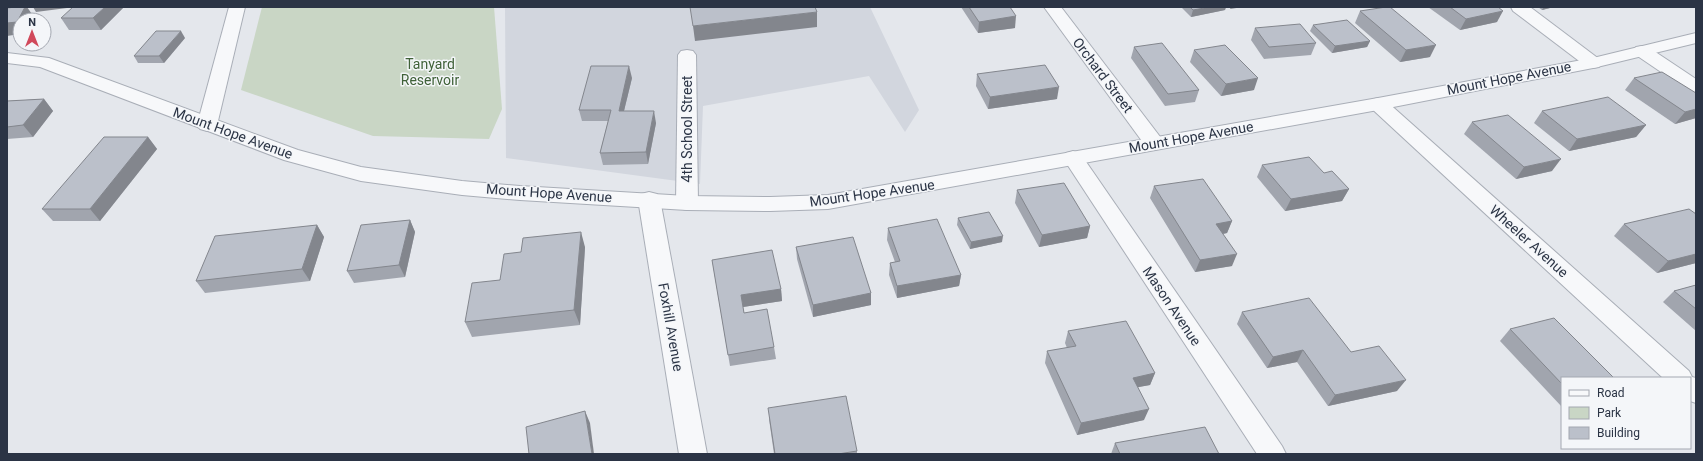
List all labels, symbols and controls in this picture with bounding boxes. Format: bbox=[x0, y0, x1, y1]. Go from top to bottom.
north arrow bbox=[12, 12, 52, 52]
text: N bbox=[28, 16, 36, 29]
street label: Orchard Street bbox=[1070, 34, 1137, 116]
park label: Tanyard Reservoir bbox=[401, 56, 459, 88]
street label: Mount Hope Avenue bbox=[1446, 58, 1572, 98]
street label: 4th School Street bbox=[679, 75, 695, 182]
street label: Mount Hope Avenue bbox=[171, 104, 295, 162]
street label: Mount Hope Avenue bbox=[1127, 118, 1255, 156]
street label: Mount Hope Avenue bbox=[808, 176, 936, 210]
street label: Mount Hope Avenue bbox=[485, 181, 613, 205]
street label: Wheeler Avenue bbox=[1487, 202, 1571, 280]
street label: Mason Avenue bbox=[1140, 263, 1204, 349]
street label: Foxhill Avenue bbox=[655, 282, 687, 372]
legend bbox=[1561, 377, 1691, 449]
text: Road bbox=[1597, 386, 1625, 400]
text: Park bbox=[1597, 406, 1622, 420]
text: Building bbox=[1597, 426, 1640, 440]

